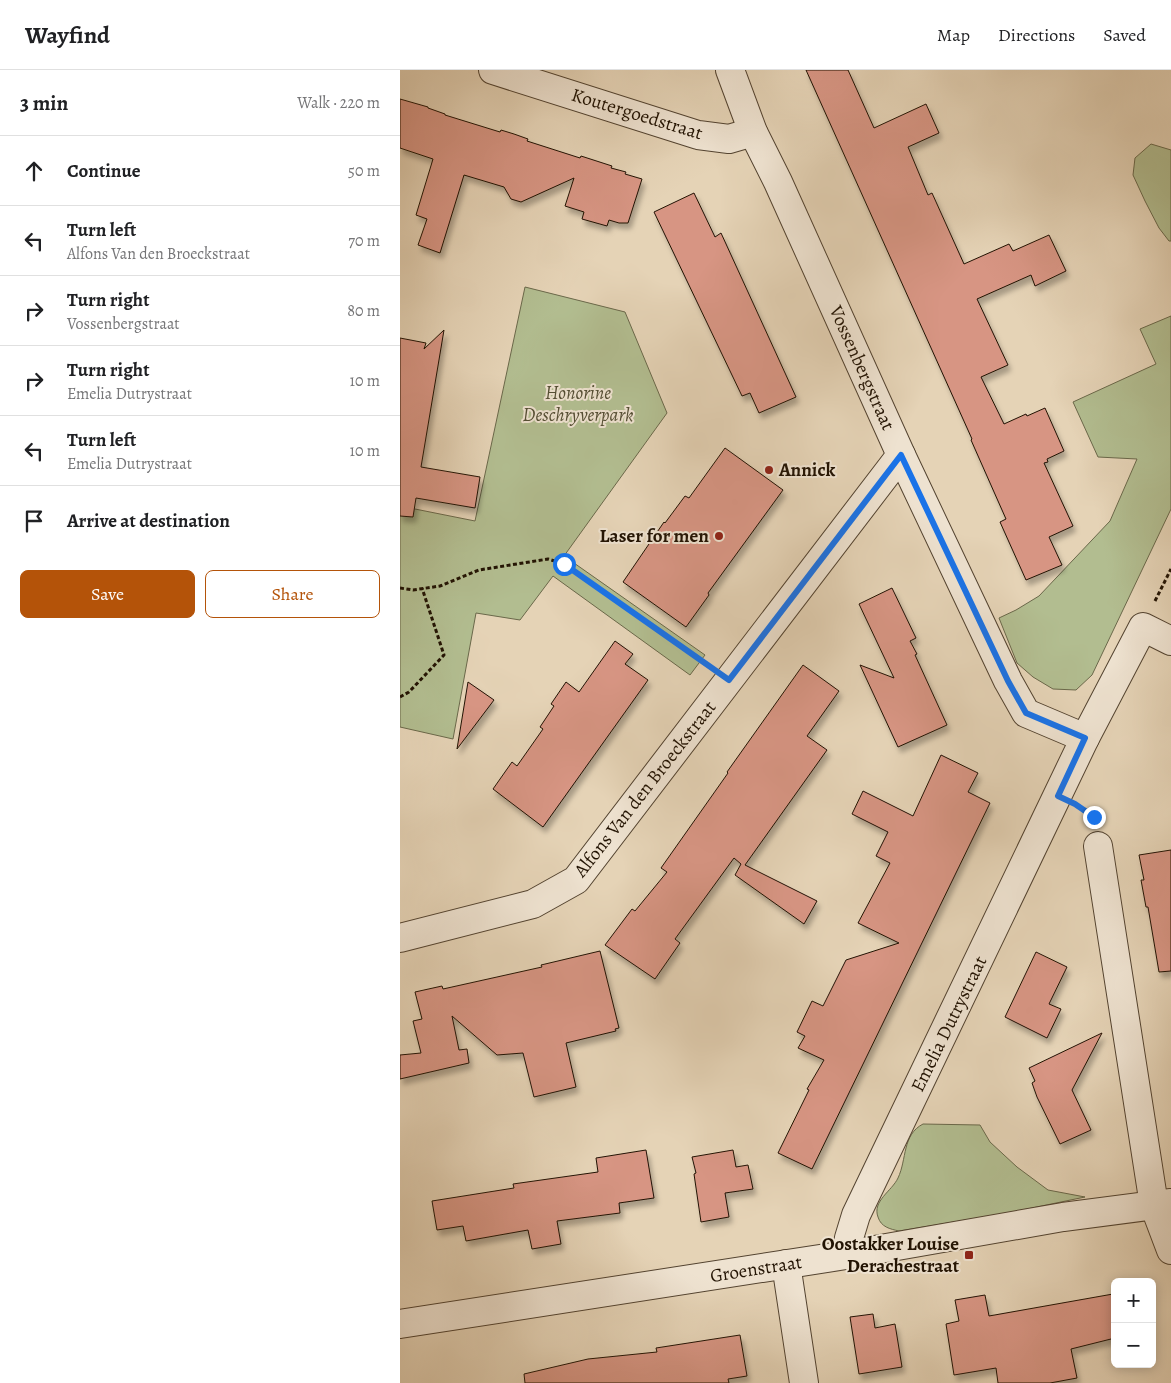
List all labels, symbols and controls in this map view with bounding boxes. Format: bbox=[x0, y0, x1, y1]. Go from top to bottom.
text: Wayfind bbox=[25, 19, 110, 51]
text: Map bbox=[937, 23, 970, 47]
text: Directions bbox=[998, 23, 1075, 47]
text: Saved bbox=[1103, 23, 1146, 47]
street label: Koutergoedstraat bbox=[568, 82, 706, 146]
text: 3 min bbox=[20, 89, 68, 117]
text: Walk · 220 m bbox=[297, 92, 380, 114]
icon: ahead bbox=[20, 157, 48, 185]
text: Continue bbox=[67, 158, 141, 184]
text: 50 m bbox=[348, 160, 380, 182]
text: Turn left bbox=[67, 217, 136, 243]
icon: left bbox=[20, 227, 48, 255]
text: 70 m bbox=[348, 230, 380, 252]
text: Alfons Van den Broeckstraat bbox=[67, 243, 250, 265]
text: Turn right bbox=[67, 287, 149, 313]
icon: right bbox=[20, 297, 48, 325]
text: 80 m bbox=[347, 300, 380, 322]
street label: Vossenbergstraat bbox=[823, 301, 901, 434]
text: Vossenbergstraat bbox=[67, 313, 180, 335]
text: Turn right bbox=[67, 357, 149, 383]
icon: right bbox=[20, 367, 48, 395]
text: 10 m bbox=[350, 370, 380, 392]
park label: Honorine Deschryverpark bbox=[523, 380, 633, 428]
text: Emelia Dutrystraat bbox=[67, 383, 192, 405]
text: Turn left bbox=[67, 427, 136, 453]
icon: left bbox=[20, 437, 48, 465]
text: 10 m bbox=[350, 440, 380, 462]
text: Emelia Dutrystraat bbox=[67, 453, 192, 475]
place label: Annick bbox=[778, 457, 836, 483]
marker: Annick bbox=[763, 464, 775, 476]
icon: arrive bbox=[20, 507, 48, 535]
text: Arrive at destination bbox=[67, 508, 230, 534]
place label: Laser for men bbox=[600, 523, 709, 549]
marker: Laser for men bbox=[713, 530, 725, 542]
route start bbox=[553, 553, 576, 576]
button: Save bbox=[20, 570, 195, 618]
button: Share bbox=[205, 570, 380, 618]
street label: Alfons Van den Broeckstraat bbox=[567, 695, 722, 883]
route end bbox=[1083, 806, 1106, 829]
street label: Emelia Dutrystraat bbox=[905, 952, 993, 1096]
place label: Oostakker Louise Derachestraat bbox=[822, 1231, 960, 1279]
street label: Groenstraat bbox=[708, 1249, 804, 1289]
marker: Oostakker Louise Derachestraat bbox=[963, 1249, 975, 1261]
map controls bbox=[1111, 1278, 1156, 1368]
button: + bbox=[1111, 1278, 1156, 1323]
button: − bbox=[1111, 1323, 1156, 1368]

